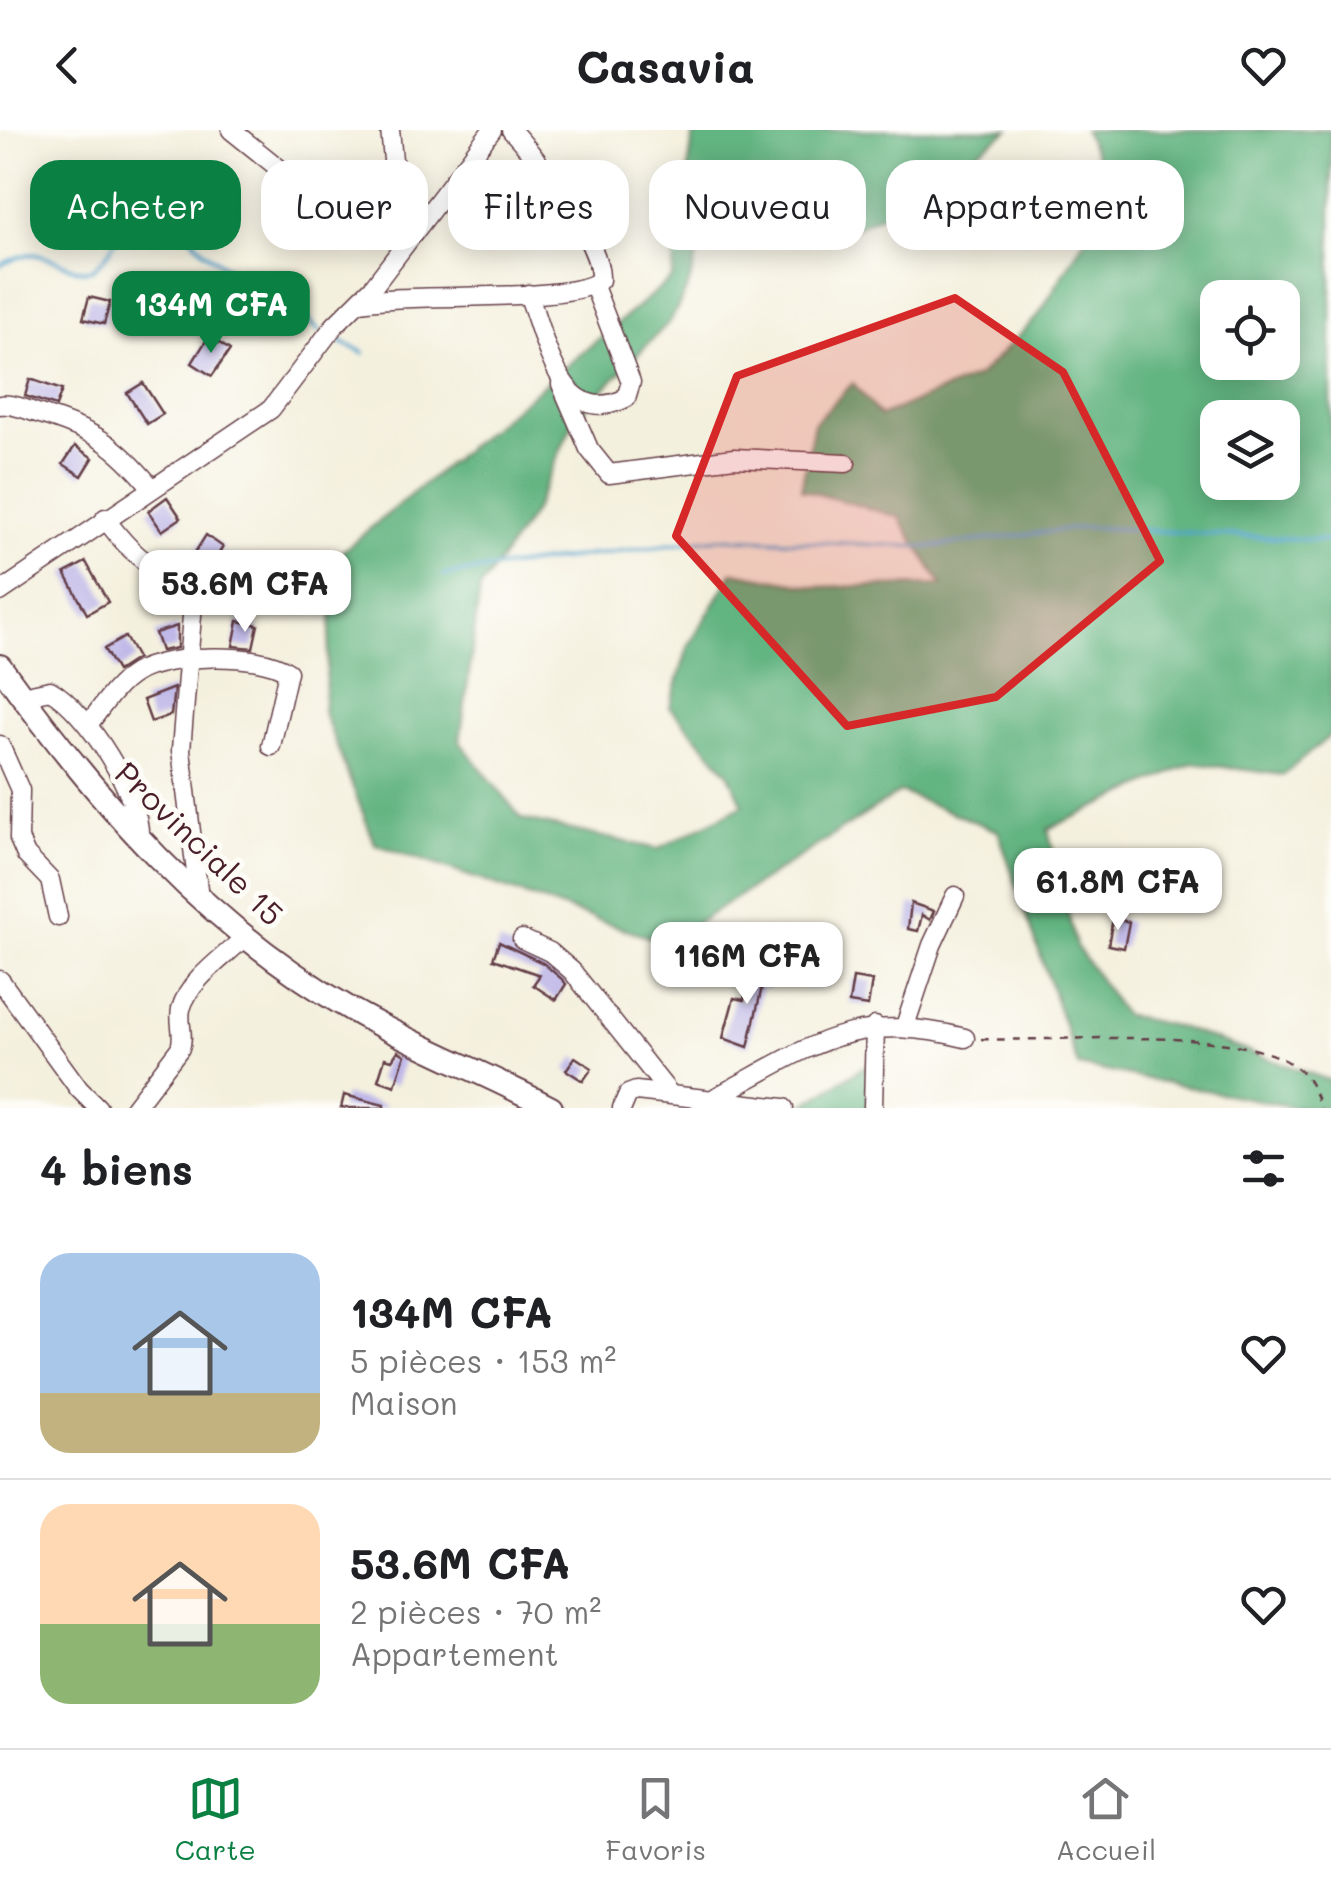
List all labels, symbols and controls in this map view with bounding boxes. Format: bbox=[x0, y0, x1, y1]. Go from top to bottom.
text: Casavia bbox=[576, 36, 755, 94]
icon: back bbox=[40, 38, 95, 93]
icon: heart bbox=[1236, 38, 1291, 93]
chip: Acheter bbox=[30, 160, 241, 250]
chip: Louer bbox=[261, 160, 428, 250]
chip: Filtres bbox=[448, 160, 629, 250]
chip: Nouveau bbox=[649, 160, 866, 250]
chip: Appartement bbox=[886, 160, 1184, 250]
pin: 134M CFA bbox=[108, 271, 314, 356]
map controls bbox=[1200, 280, 1300, 500]
button: locate bbox=[1200, 280, 1300, 380]
text: 134M CFA bbox=[134, 282, 288, 324]
button: layers bbox=[1200, 400, 1300, 500]
pin: 53.6M CFA bbox=[131, 550, 359, 635]
text: 53.6M CFA bbox=[161, 561, 329, 603]
street label: Provinciale 15 bbox=[107, 752, 294, 934]
pin: 61.8M CFA bbox=[1004, 848, 1232, 933]
text: 61.8M CFA bbox=[1036, 859, 1200, 901]
pin: 116M CFA bbox=[644, 922, 850, 1007]
text: 116M CFA bbox=[673, 933, 821, 975]
text: 4 biens bbox=[40, 1141, 193, 1196]
icon: filters bbox=[1236, 1141, 1291, 1196]
text: 134M CFA bbox=[350, 1284, 553, 1339]
icon: home bbox=[120, 1293, 240, 1413]
icon: heart bbox=[1236, 1326, 1291, 1381]
text: 5 pièces · 153 m² bbox=[350, 1339, 616, 1381]
text: Maison bbox=[350, 1381, 458, 1423]
text: 53.6M CFA bbox=[350, 1535, 570, 1590]
icon: home bbox=[120, 1544, 240, 1664]
icon: heart bbox=[1236, 1577, 1291, 1632]
text: 2 pièces · 70 m² bbox=[350, 1590, 601, 1632]
text: Appartement bbox=[350, 1632, 559, 1674]
tab: Carte bbox=[175, 1771, 256, 1867]
tab: Favoris bbox=[605, 1771, 706, 1867]
tab: Accueil bbox=[1056, 1771, 1156, 1867]

